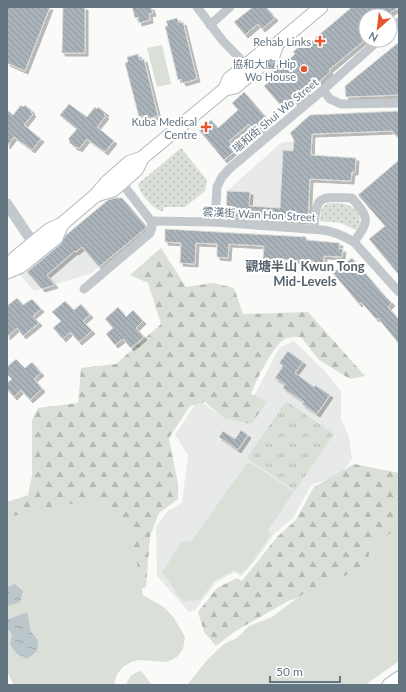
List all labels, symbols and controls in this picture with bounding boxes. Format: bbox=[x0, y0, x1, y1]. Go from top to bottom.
north arrow bbox=[358, 8, 398, 48]
text: N bbox=[366, 30, 380, 45]
place label: Rehab Links bbox=[253, 35, 311, 48]
marker: Rehab Links bbox=[314, 35, 326, 47]
place label: 協和大廈 Hip Wo House bbox=[232, 57, 296, 83]
marker: 協和大廈 Hip Wo House bbox=[299, 64, 309, 74]
street label: 瑞和街 Shui Wo Street bbox=[229, 75, 321, 155]
place label: Kuba Medical Centre bbox=[131, 115, 197, 141]
marker: Kuba Medical Centre bbox=[200, 121, 212, 133]
street label: 雲漢街 Wan Hon Street bbox=[202, 205, 316, 223]
district label: 觀塘半山 Kwun Tong Mid-Levels bbox=[245, 258, 365, 289]
scale bar bbox=[270, 658, 340, 684]
text: 50 m bbox=[276, 664, 303, 679]

